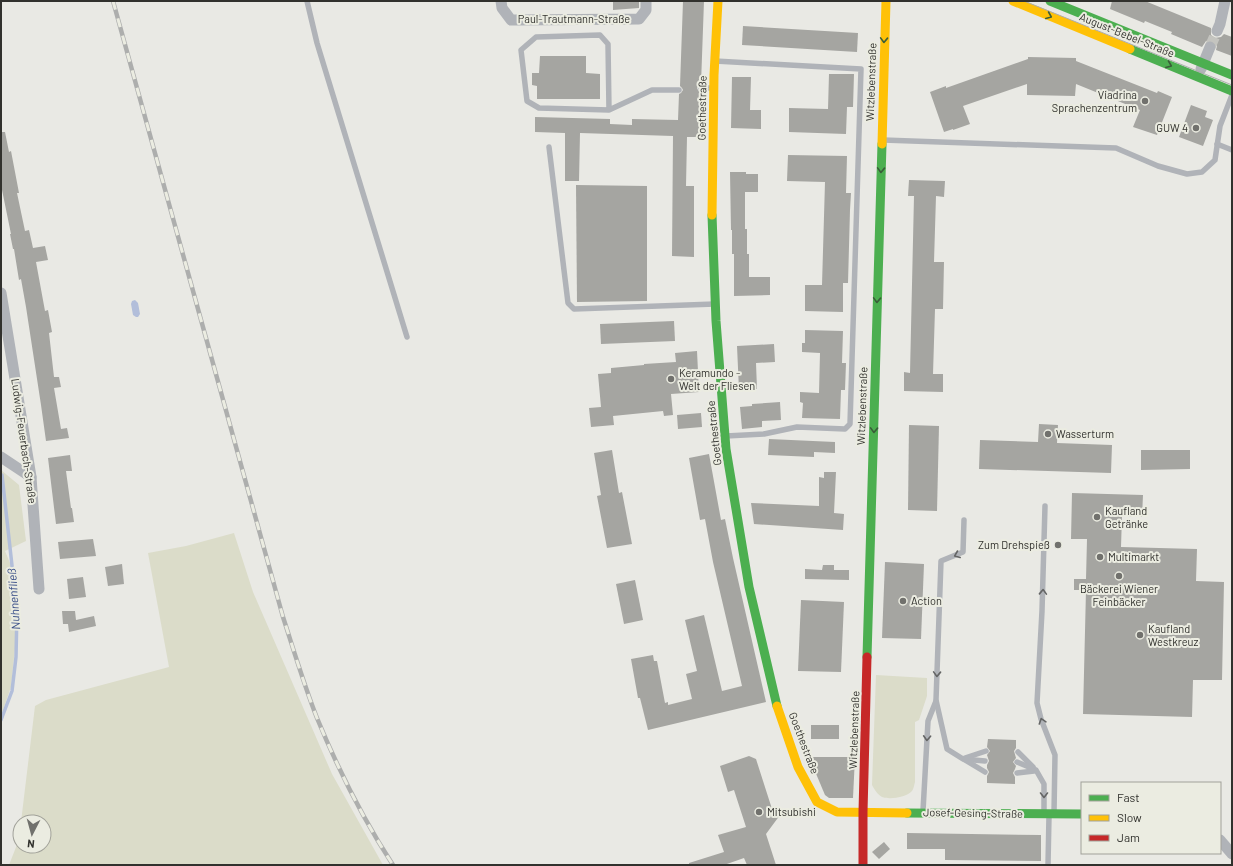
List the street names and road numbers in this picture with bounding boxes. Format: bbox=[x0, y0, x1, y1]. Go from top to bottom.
street label: August-Bebel-Straße bbox=[1078, 10, 1177, 60]
street label: Paul-Trautmann-Straße bbox=[518, 12, 630, 25]
street label: Witzlebenstraße bbox=[863, 42, 878, 121]
street label: Goethestraße bbox=[694, 75, 709, 141]
street label: Witzlebenstraße bbox=[854, 366, 869, 445]
street label: Ludwig-Feuerbach-Straße bbox=[9, 378, 40, 504]
street label: Goethestraße bbox=[704, 400, 723, 466]
street label: Witzlebenstraße bbox=[846, 690, 861, 769]
street label: Goethestraße bbox=[787, 710, 822, 776]
street label: Josef-Gesing-Straße bbox=[923, 805, 1023, 820]

